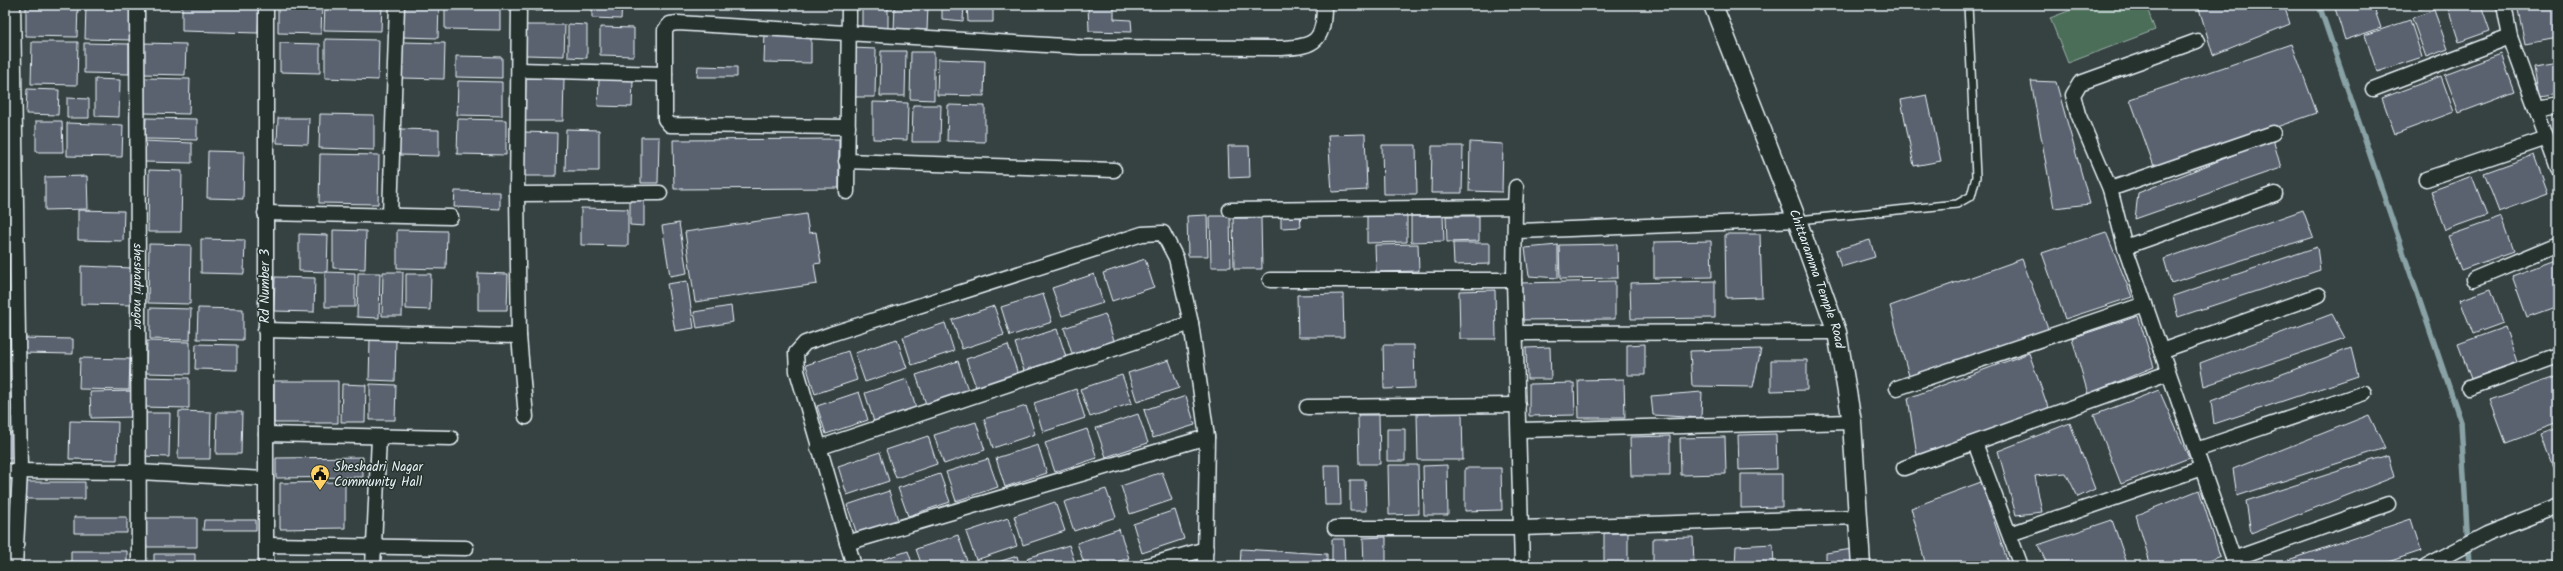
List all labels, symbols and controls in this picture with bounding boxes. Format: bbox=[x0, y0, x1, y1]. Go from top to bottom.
street label: Chittaramma Temple Road bbox=[1783, 206, 1850, 350]
street label: sheshadri nagar bbox=[127, 243, 149, 330]
street label: Rd Number 3 bbox=[255, 249, 276, 323]
place label: Sheshadri Nagar Community Hall bbox=[334, 457, 424, 493]
public building icon: Sheshadri Nagar Community Hall bbox=[309, 463, 331, 491]

